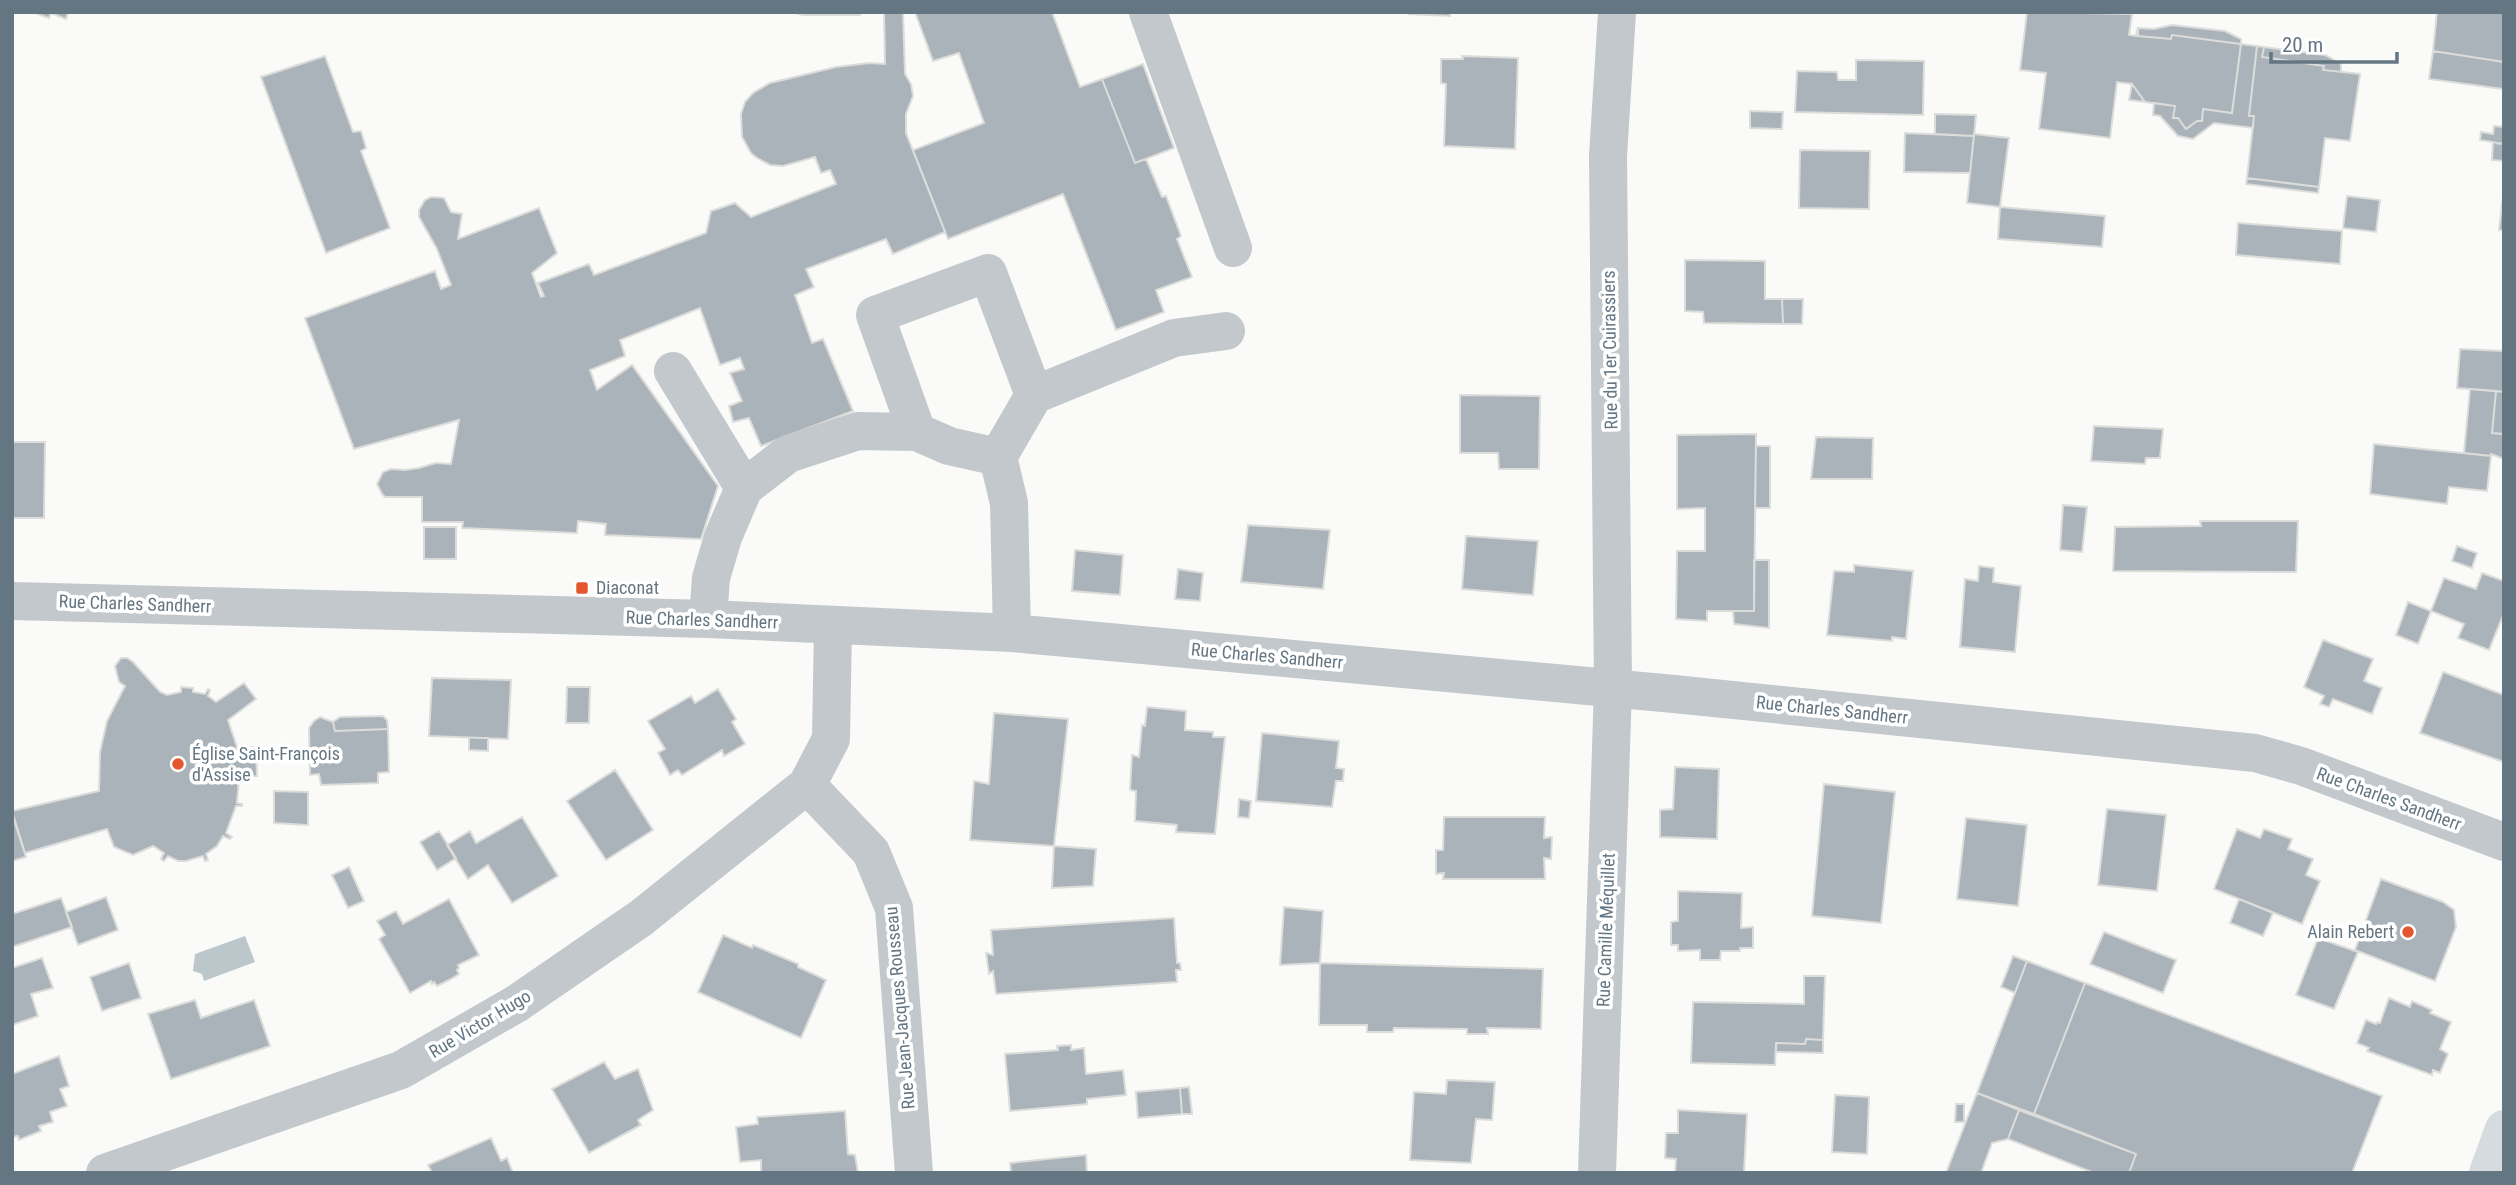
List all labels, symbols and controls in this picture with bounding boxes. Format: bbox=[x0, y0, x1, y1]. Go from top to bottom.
scale bar bbox=[2271, 21, 2397, 65]
text: 20 m bbox=[2282, 33, 2323, 57]
street label: Rue du 1er Cuirassiers bbox=[1598, 270, 1621, 430]
place label: Diaconat bbox=[596, 577, 659, 598]
marker: Diaconat bbox=[574, 580, 590, 596]
street label: Rue Charles Sandherr bbox=[58, 590, 212, 617]
street label: Rue Charles Sandherr bbox=[625, 606, 779, 633]
street label: Rue Charles Sandherr bbox=[1190, 638, 1344, 673]
street label: Rue Charles Sandherr bbox=[1755, 691, 1909, 728]
place label: Église Saint-François d'Assise bbox=[192, 743, 340, 785]
marker: Église Saint-François d'Assise bbox=[170, 756, 186, 772]
street label: Rue Charles Sandherr bbox=[2314, 763, 2465, 835]
street label: Rue Camille Méquillet bbox=[1592, 853, 1619, 1007]
street label: Rue Jean-Jacques Rousseau bbox=[880, 906, 919, 1110]
place label: Alain Rebert bbox=[2307, 921, 2394, 942]
marker: Alain Rebert bbox=[2400, 924, 2416, 940]
street label: Rue Victor Hugo bbox=[425, 985, 534, 1062]

